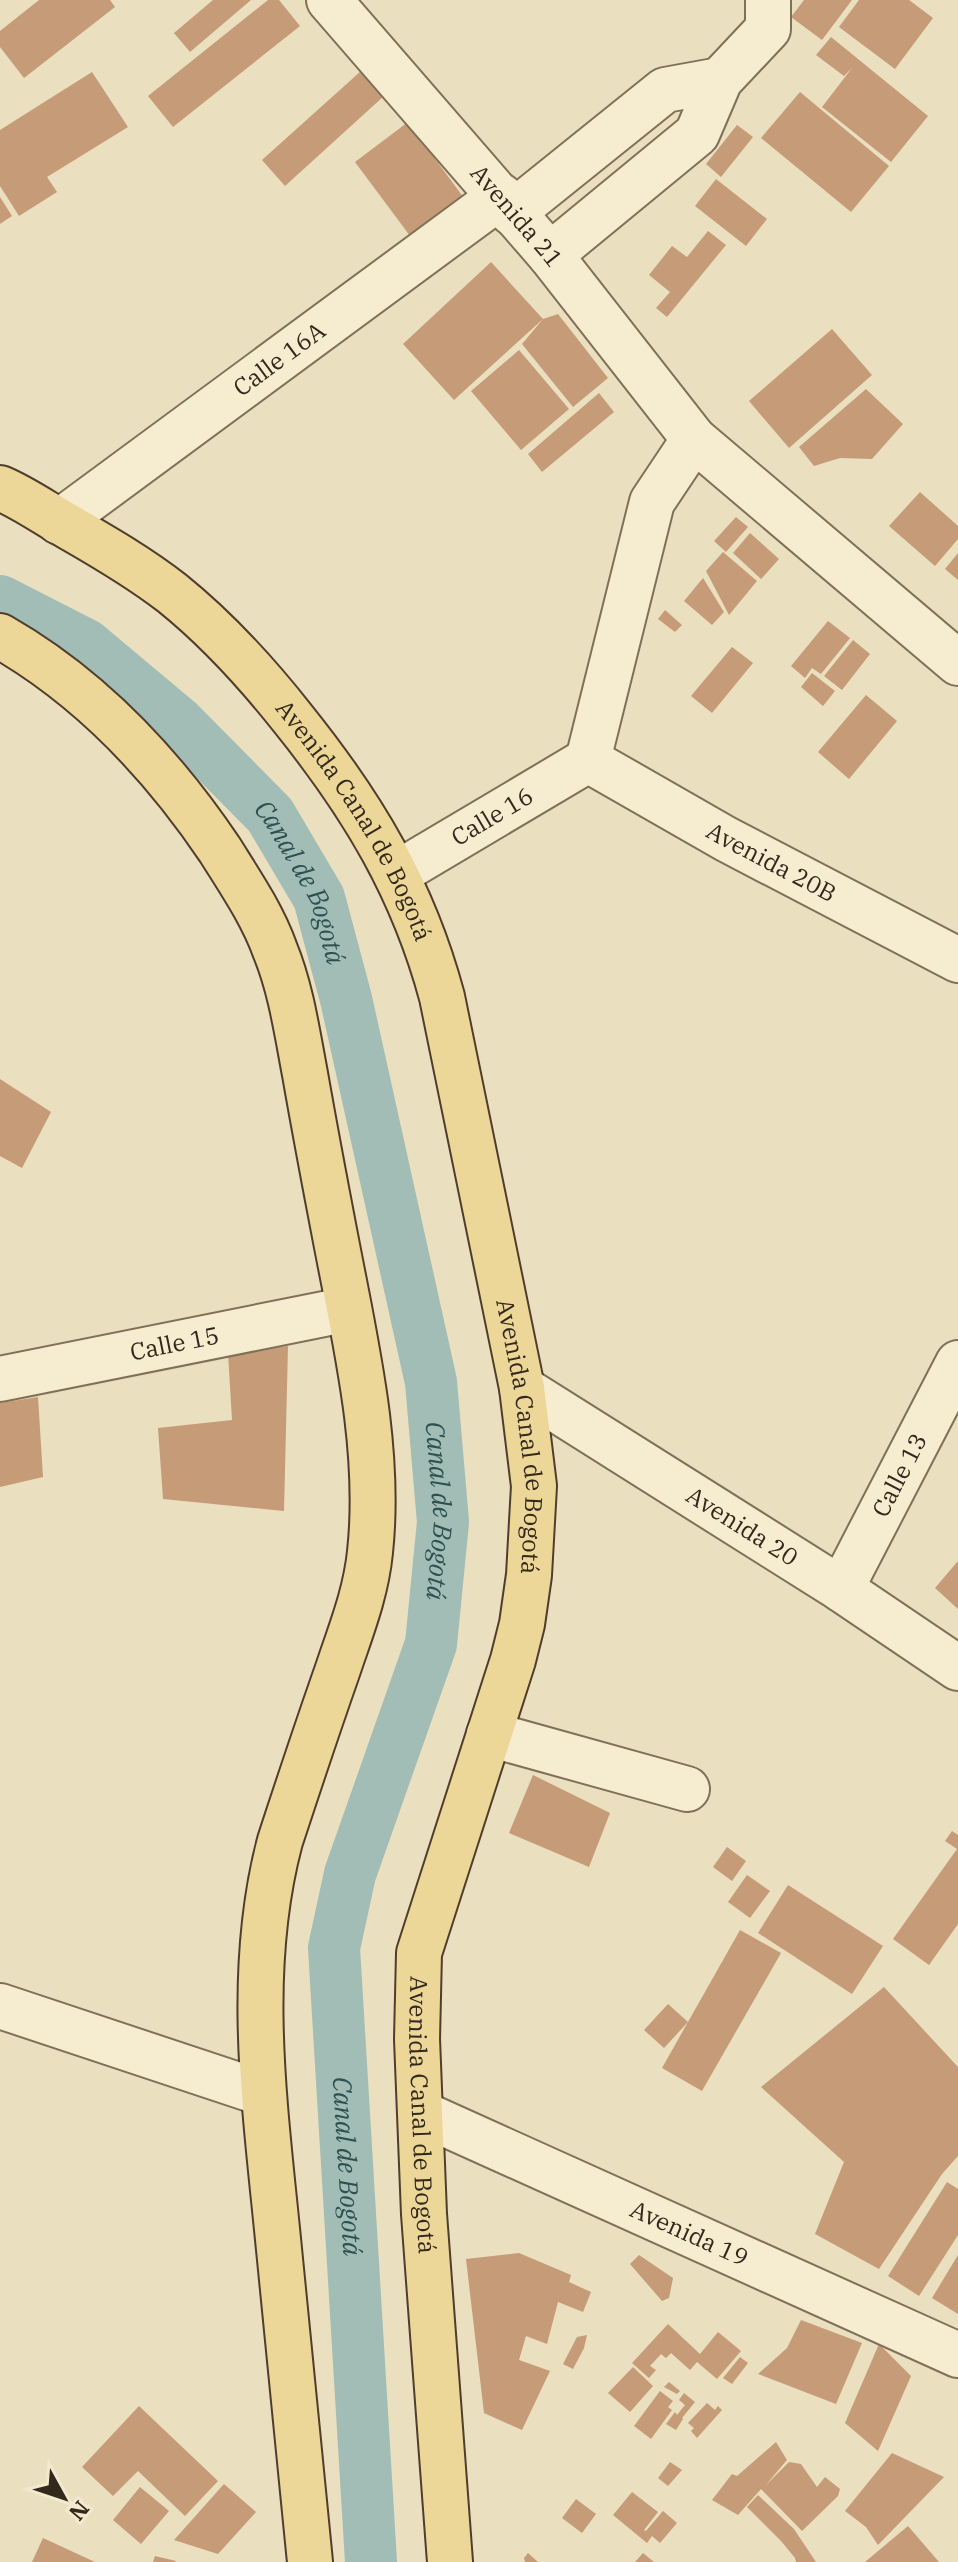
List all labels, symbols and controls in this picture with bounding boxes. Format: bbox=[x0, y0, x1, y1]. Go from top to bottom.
street label: Avenida 21 bbox=[464, 157, 571, 273]
street label: Calle 16A bbox=[227, 314, 332, 403]
street label: Avenida Canal de Bogotá bbox=[267, 696, 435, 948]
street label: Calle 16 bbox=[445, 779, 539, 853]
water label: Canal de Bogotá bbox=[240, 798, 346, 972]
street label: Avenida 20B bbox=[701, 814, 842, 909]
street label: Avenida Canal de Bogotá bbox=[489, 1296, 552, 1575]
street label: Calle 15 bbox=[127, 1318, 222, 1368]
water label: Canal de Bogotá bbox=[418, 1420, 461, 1602]
street label: Calle 13 bbox=[864, 1427, 934, 1522]
street label: Avenida 20 bbox=[681, 1479, 804, 1573]
street label: Avenida Canal de Bogotá bbox=[402, 1976, 444, 2255]
water label: Canal de Bogotá bbox=[326, 2076, 371, 2257]
street label: Avenida 19 bbox=[625, 2192, 754, 2273]
north arrow bbox=[24, 2458, 104, 2538]
text: N bbox=[63, 2495, 96, 2527]

